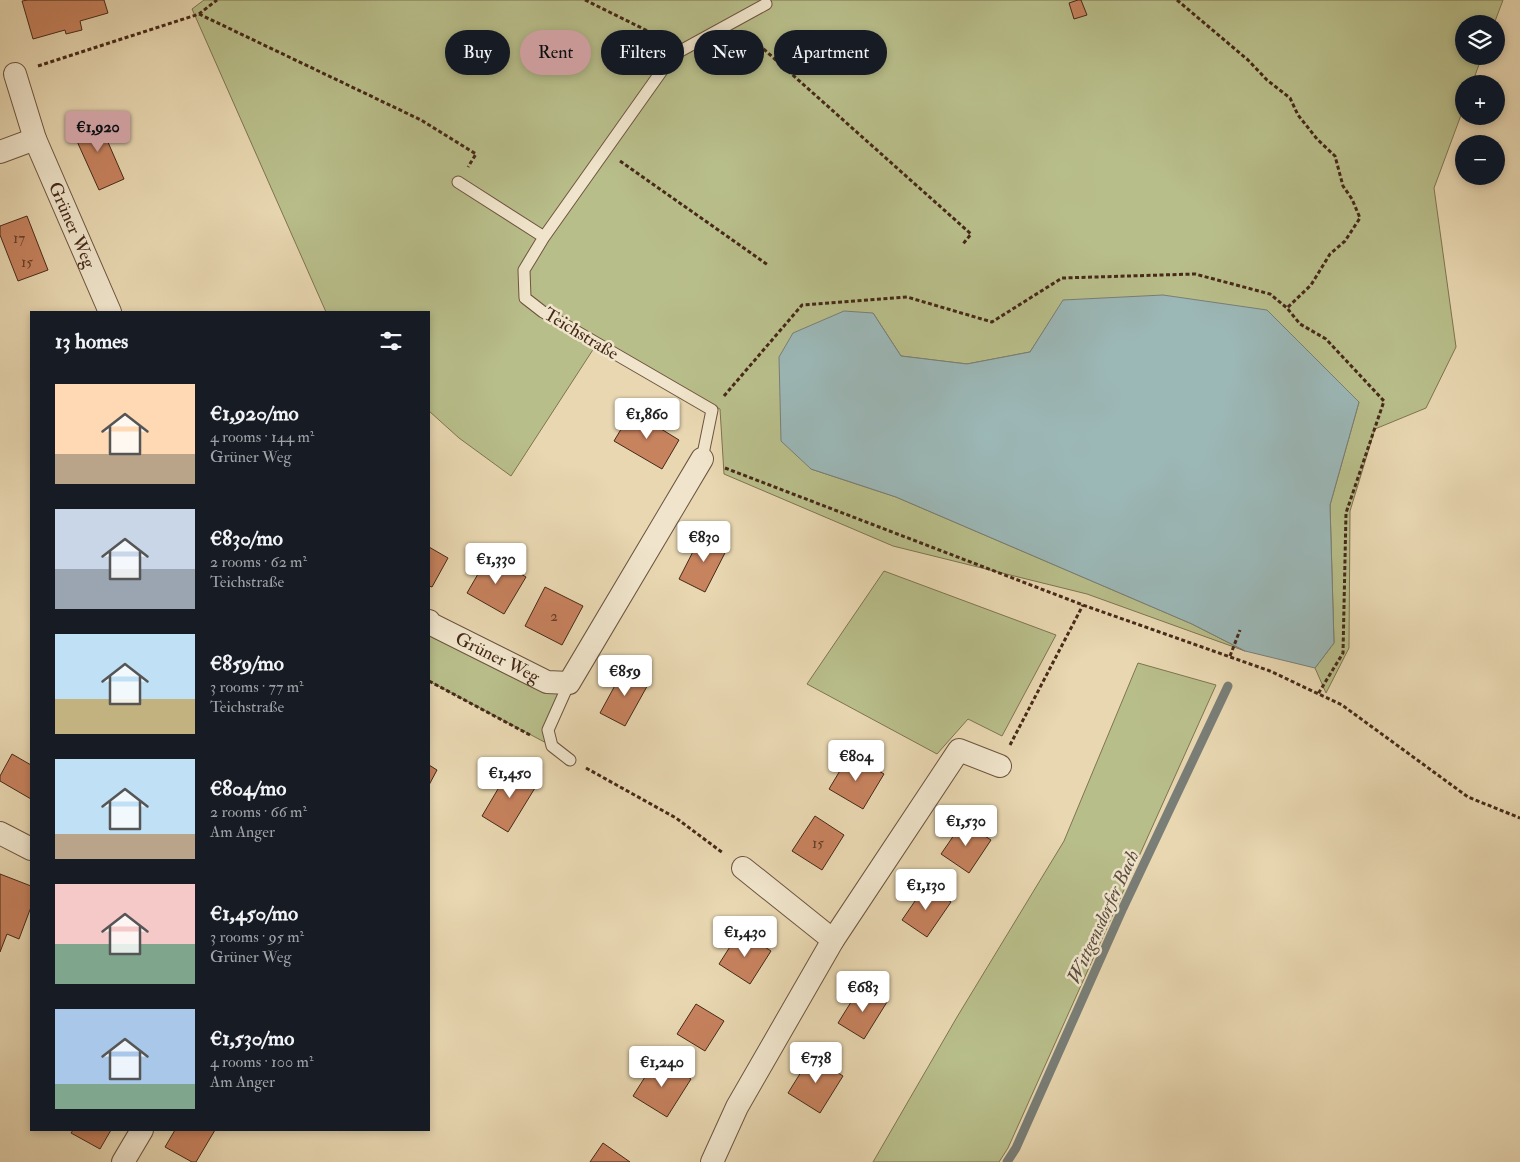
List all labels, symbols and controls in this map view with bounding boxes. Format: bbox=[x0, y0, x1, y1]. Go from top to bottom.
map controls bbox=[1455, 15, 1505, 185]
button: layers bbox=[1455, 15, 1505, 65]
chip: Buy bbox=[445, 30, 510, 75]
chip: Rent bbox=[520, 30, 591, 75]
chip: Filters bbox=[601, 30, 684, 75]
chip: New bbox=[694, 30, 764, 75]
chip: Apartment bbox=[774, 30, 887, 75]
button: + bbox=[1455, 75, 1505, 125]
pin: €1,920 bbox=[57, 110, 139, 153]
text: €1,920 bbox=[76, 117, 120, 137]
button: − bbox=[1455, 135, 1505, 185]
street label: Grüner Weg bbox=[43, 178, 101, 273]
house number: 17 bbox=[13, 229, 25, 248]
house number: 15 bbox=[21, 253, 33, 272]
street label: Teichstraße bbox=[539, 303, 623, 366]
icon: filters bbox=[377, 327, 405, 355]
text: 13 homes bbox=[55, 328, 128, 355]
pin: €1,860 bbox=[606, 398, 688, 440]
text: €1,920/mo bbox=[210, 400, 299, 427]
icon: home bbox=[95, 404, 155, 464]
text: €1,860 bbox=[626, 404, 668, 424]
text: 4 rooms · 144 m² bbox=[210, 427, 314, 447]
text: Grüner Weg bbox=[210, 447, 291, 467]
pin: €830 bbox=[674, 520, 734, 563]
text: €830/mo bbox=[210, 525, 283, 552]
text: €830 bbox=[688, 527, 720, 547]
icon: home bbox=[95, 529, 155, 589]
pin: €1,330 bbox=[455, 542, 537, 585]
text: €1,330 bbox=[476, 549, 516, 569]
text: 2 rooms · 62 m² bbox=[210, 552, 307, 572]
text: Teichstraße bbox=[210, 572, 284, 592]
house number: 2 bbox=[550, 607, 558, 626]
street label: Grüner Weg bbox=[451, 626, 545, 689]
text: €859/mo bbox=[210, 650, 284, 677]
icon: home bbox=[95, 654, 155, 714]
pin: €859 bbox=[595, 654, 655, 697]
text: €859 bbox=[609, 661, 641, 681]
text: 3 rooms · 77 m² bbox=[210, 677, 304, 697]
text: Teichstraße bbox=[210, 697, 284, 717]
pin: €804 bbox=[826, 740, 886, 782]
text: €804 bbox=[839, 746, 873, 766]
pin: €1,450 bbox=[469, 756, 551, 799]
text: €1,450 bbox=[489, 763, 531, 783]
text: €804/mo bbox=[210, 775, 286, 802]
icon: home bbox=[95, 779, 155, 839]
text: 2 rooms · 66 m² bbox=[210, 802, 307, 822]
pin: €1,530 bbox=[925, 804, 1007, 847]
text: €1,530 bbox=[946, 811, 986, 831]
text: Am Anger bbox=[210, 822, 275, 842]
house number: 15 bbox=[812, 834, 824, 853]
water label: Wittgensdorfer Bach bbox=[1062, 846, 1144, 988]
pin: €1,130 bbox=[885, 868, 967, 911]
text: €1,130 bbox=[907, 875, 945, 895]
text: €1,450/mo bbox=[210, 900, 298, 927]
icon: home bbox=[95, 904, 155, 964]
pin: €1,430 bbox=[704, 916, 786, 958]
text: €1,430 bbox=[724, 922, 766, 942]
text: 3 rooms · 95 m² bbox=[210, 927, 304, 947]
text: Grüner Weg bbox=[210, 947, 291, 967]
pin: €683 bbox=[833, 970, 893, 1013]
text: €683 bbox=[847, 977, 879, 997]
text: €1,530/mo bbox=[210, 1025, 294, 1052]
icon: home bbox=[95, 1029, 155, 1089]
pin: €738 bbox=[786, 1042, 846, 1084]
pin: €1,240 bbox=[621, 1046, 703, 1088]
text: €738 bbox=[801, 1048, 831, 1068]
text: 4 rooms · 100 m² bbox=[210, 1052, 313, 1072]
text: €1,240 bbox=[640, 1052, 684, 1072]
text: Am Anger bbox=[210, 1072, 275, 1092]

